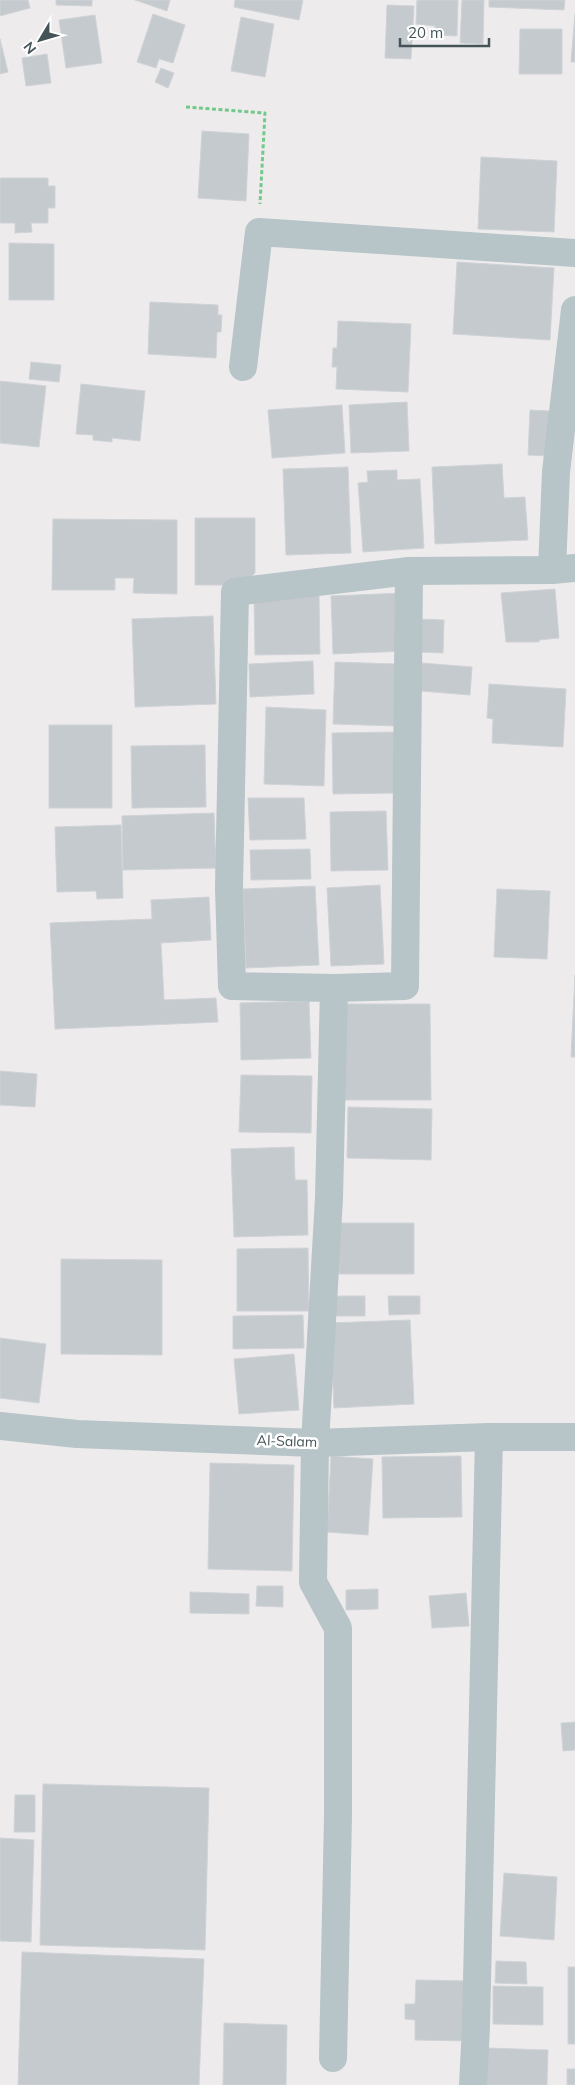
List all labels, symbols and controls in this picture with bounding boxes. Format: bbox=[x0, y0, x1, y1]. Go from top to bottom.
north arrow bbox=[15, 15, 65, 65]
scale bar bbox=[400, 15, 489, 47]
text: 20 m bbox=[408, 23, 443, 42]
text: N bbox=[19, 38, 40, 58]
street label: Al-Salam bbox=[256, 1431, 318, 1451]

